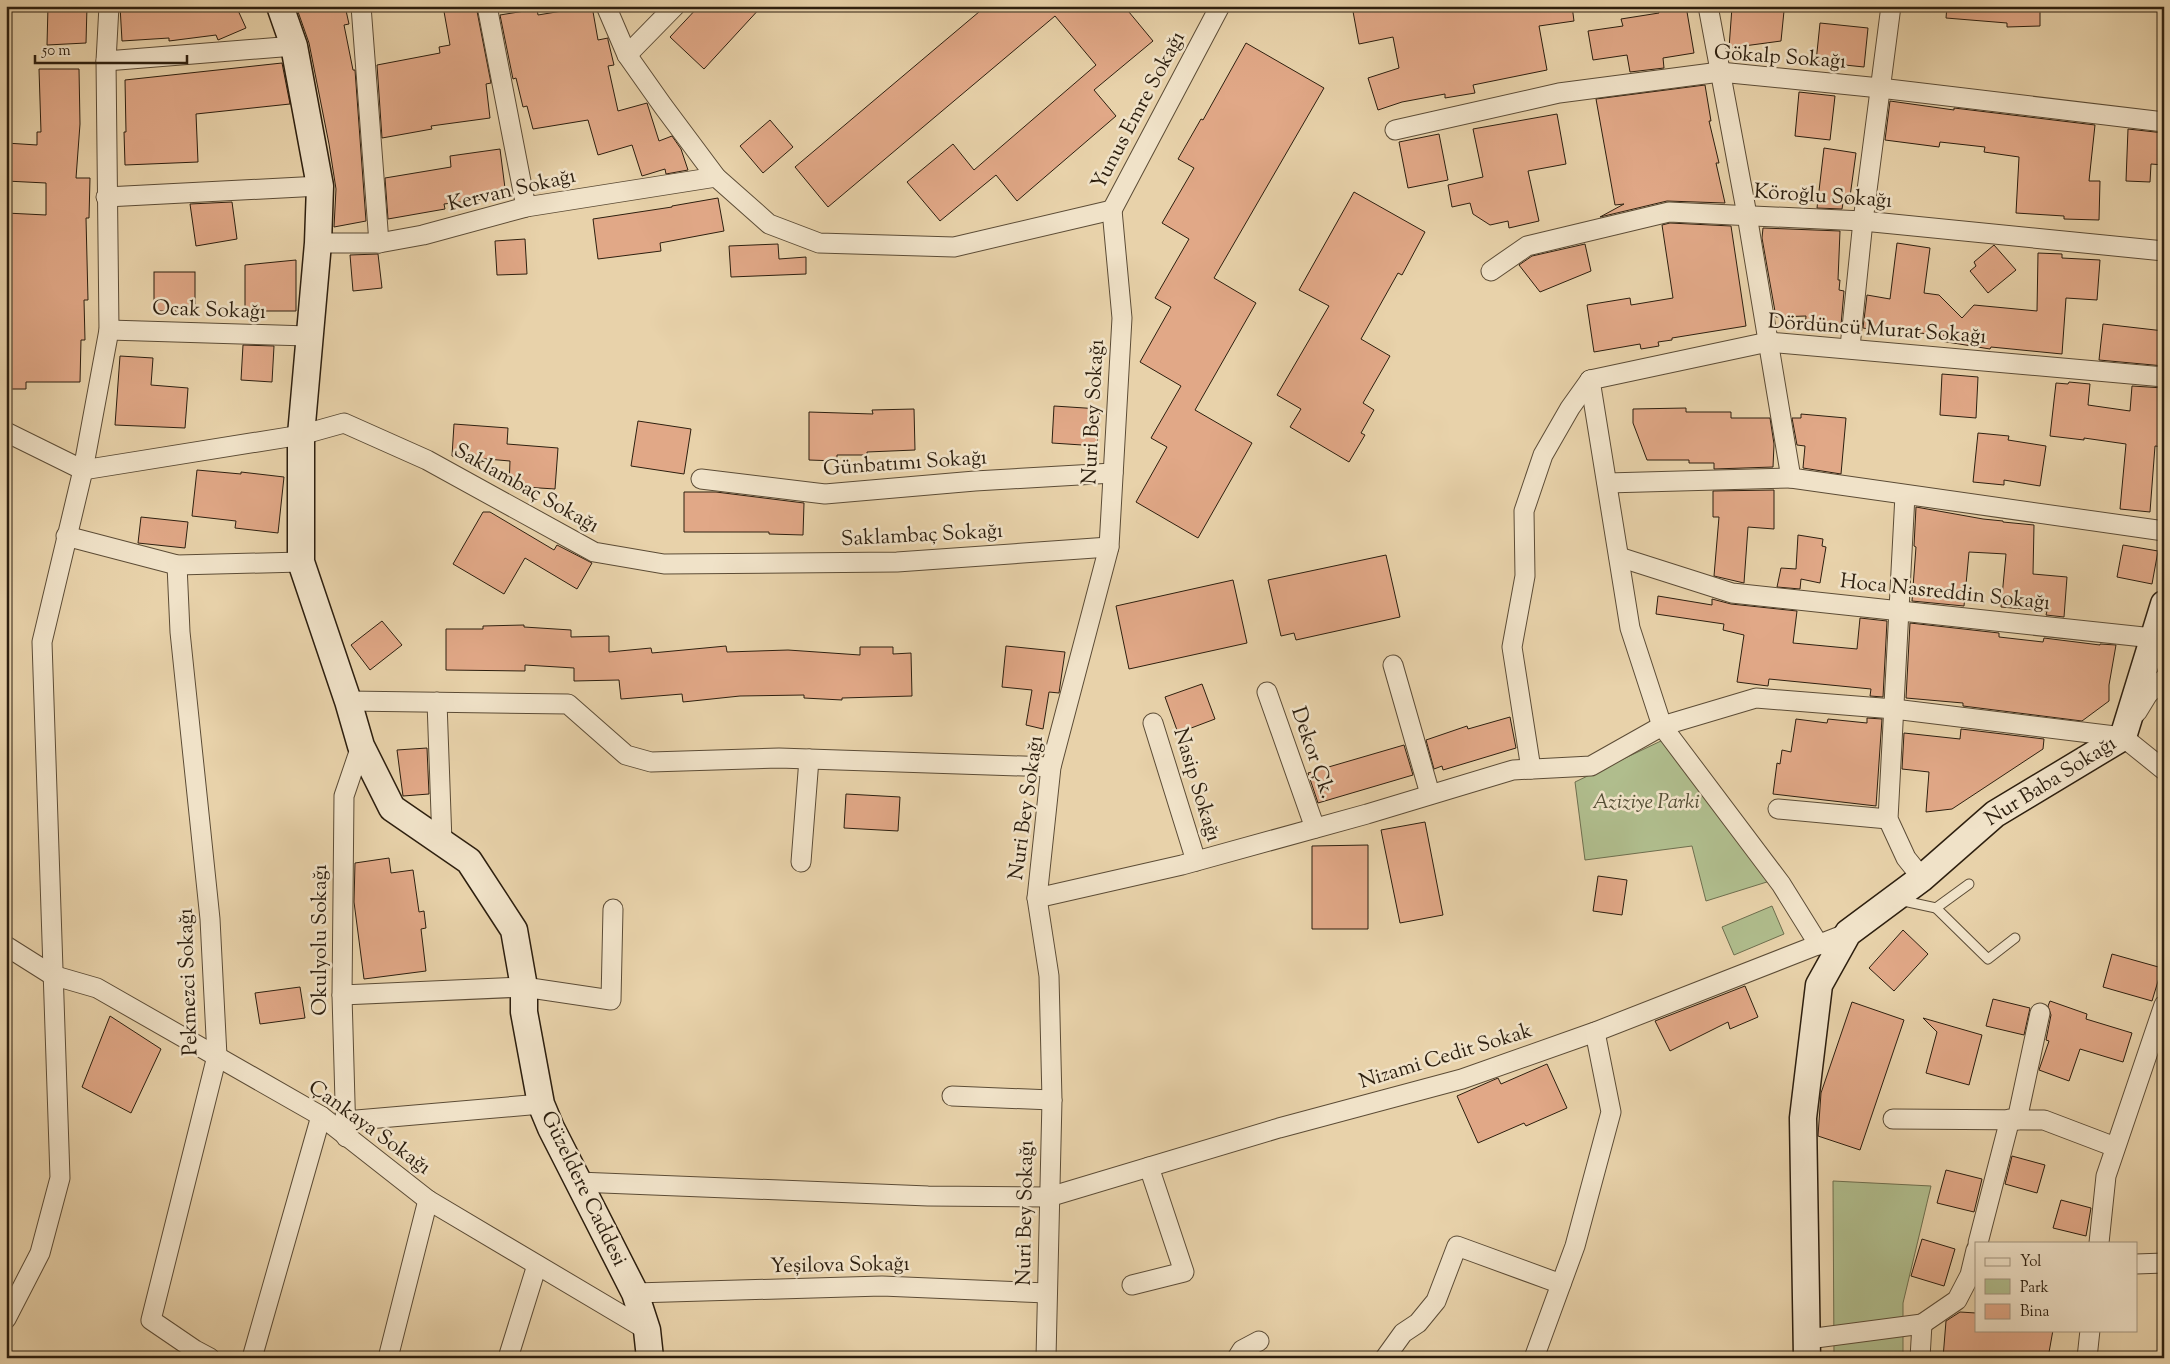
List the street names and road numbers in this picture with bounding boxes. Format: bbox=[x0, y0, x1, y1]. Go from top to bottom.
street label: Yunus Emre Sokağı bbox=[1085, 26, 1193, 196]
street label: Gökalp Sokağı bbox=[1713, 38, 1847, 78]
street label: Kervan Sokağı bbox=[445, 162, 579, 220]
street label: Köroğlu Sokağı bbox=[1753, 177, 1893, 217]
street label: Ocak Sokağı bbox=[152, 294, 266, 328]
street label: Dördüncü Murat Sokağı bbox=[1767, 307, 1987, 353]
street label: Nuri Bey Sokağı bbox=[1075, 338, 1113, 486]
street label: Saklambaç Sokağı bbox=[448, 437, 604, 541]
street label: Günbatımı Sokağı bbox=[822, 443, 988, 485]
street label: Saklambaç Sokağı bbox=[840, 517, 1004, 555]
street label: Hoca Nasreddin Sokağı bbox=[1838, 567, 2052, 619]
street label: Dekor Çk. bbox=[1282, 703, 1342, 803]
street label: Nasip Sokağı bbox=[1164, 724, 1228, 846]
street label: Nur Baba Sokağı bbox=[1979, 729, 2123, 835]
street label: Nuri Bey Sokağı bbox=[1002, 734, 1052, 882]
street label: Okulyolu Sokağı bbox=[306, 864, 336, 1016]
street label: Pekmezci Sokağı bbox=[171, 908, 207, 1056]
street label: Nizami Cedit Sokak bbox=[1356, 1016, 1537, 1098]
street label: Çankaya Sokağı bbox=[301, 1073, 437, 1183]
street label: Güzeldere Caddesi bbox=[532, 1106, 634, 1272]
street label: Nuri Bey Sokağı bbox=[1010, 1140, 1042, 1286]
street label: Yeşilova Sokağı bbox=[770, 1250, 910, 1282]

